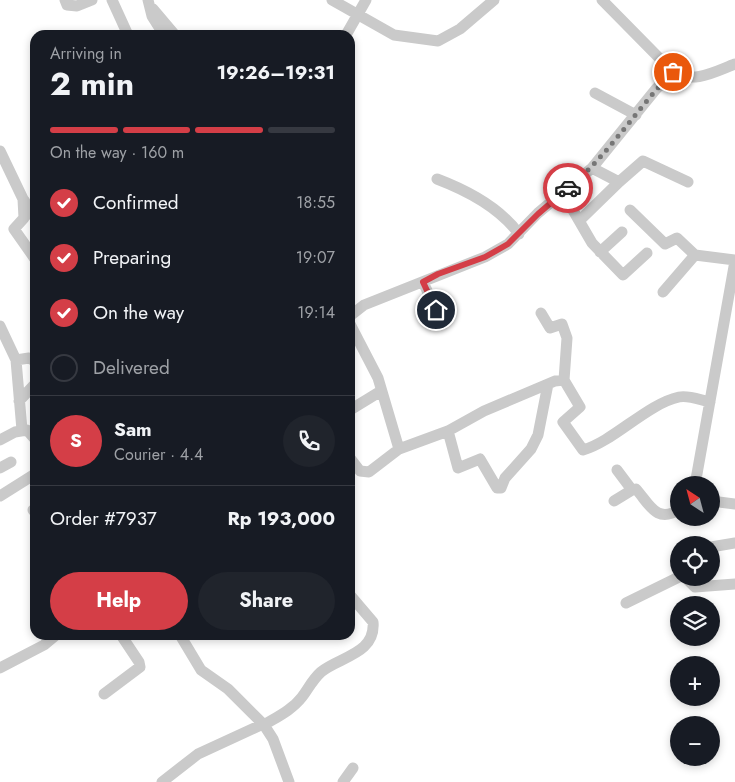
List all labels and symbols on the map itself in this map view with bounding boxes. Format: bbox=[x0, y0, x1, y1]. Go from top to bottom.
pin bbox=[652, 51, 694, 93]
courier bbox=[543, 163, 593, 213]
pin bbox=[415, 289, 457, 331]
north arrow bbox=[670, 476, 720, 526]

